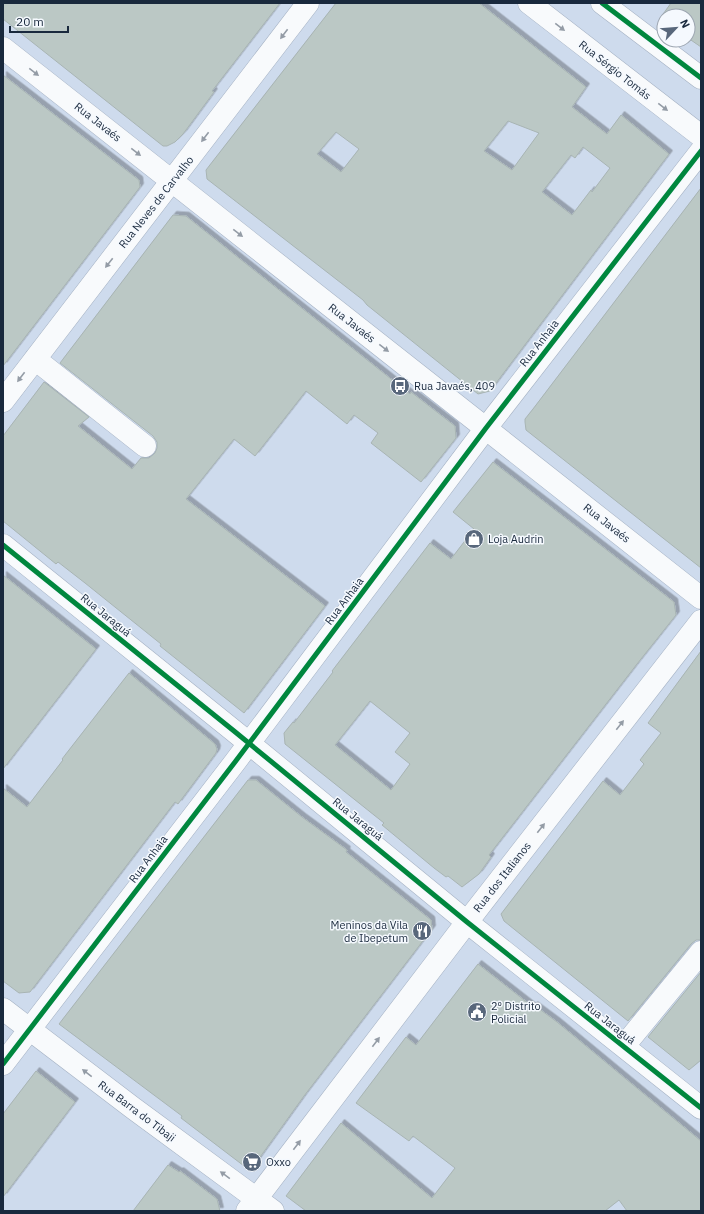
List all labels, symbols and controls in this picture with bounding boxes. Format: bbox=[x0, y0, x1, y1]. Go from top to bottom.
scale bar bbox=[10, 8, 68, 34]
north arrow bbox=[656, 8, 696, 48]
text: 20 m bbox=[16, 14, 44, 29]
text: N bbox=[677, 17, 693, 30]
one-way arrow bbox=[555, 23, 566, 31]
one-way arrow bbox=[280, 29, 288, 39]
street label: Rua Sérgio Tomás bbox=[576, 37, 654, 103]
one-way arrow bbox=[28, 68, 39, 76]
street label: Rua Javaés bbox=[72, 99, 124, 145]
one-way arrow bbox=[657, 102, 668, 111]
one-way arrow bbox=[201, 132, 210, 143]
one-way arrow bbox=[130, 148, 141, 157]
street label: Rua Neves de Carvalho bbox=[116, 153, 196, 251]
one-way arrow bbox=[232, 228, 243, 237]
one-way arrow bbox=[105, 257, 113, 268]
street label: Rua Javaés bbox=[326, 300, 378, 346]
street label: Rua Anhaia bbox=[516, 317, 562, 369]
one-way arrow bbox=[378, 344, 389, 352]
one-way arrow bbox=[17, 371, 26, 382]
bus stop icon: Rua Javaés, 409 bbox=[389, 375, 411, 397]
place label: Rua Javaés, 409 bbox=[414, 379, 495, 393]
street label: Rua Javaés bbox=[581, 500, 633, 546]
shop icon: Loja Audrin bbox=[463, 528, 485, 550]
place label: Loja Audrin bbox=[488, 532, 544, 546]
street label: Rua Anhaia bbox=[322, 574, 366, 627]
street label: Rua Jaraguá bbox=[78, 590, 134, 640]
one-way arrow bbox=[616, 720, 625, 731]
street label: Rua Jaraguá bbox=[330, 794, 386, 844]
one-way arrow bbox=[536, 822, 545, 833]
street label: Rua Anhaia bbox=[126, 832, 170, 885]
street label: Rua dos Italianos bbox=[470, 839, 534, 915]
place label: Meninos da Vila de Ibepetum bbox=[331, 918, 408, 945]
restaurant icon: Meninos da Vila de Ibepetum bbox=[411, 920, 433, 942]
place label: 2º Distrito Policial bbox=[491, 999, 541, 1026]
street label: Rua Jaraguá bbox=[582, 999, 638, 1047]
public building icon: 2º Distrito Policial bbox=[466, 1001, 488, 1023]
one-way arrow bbox=[372, 1036, 380, 1047]
one-way arrow bbox=[82, 1069, 92, 1077]
street label: Rua Barra do Tibaji bbox=[96, 1077, 178, 1145]
one-way arrow bbox=[293, 1140, 301, 1151]
supermarket icon: Oxxo bbox=[241, 1151, 263, 1173]
place label: Oxxo bbox=[266, 1155, 291, 1169]
one-way arrow bbox=[220, 1171, 231, 1179]

